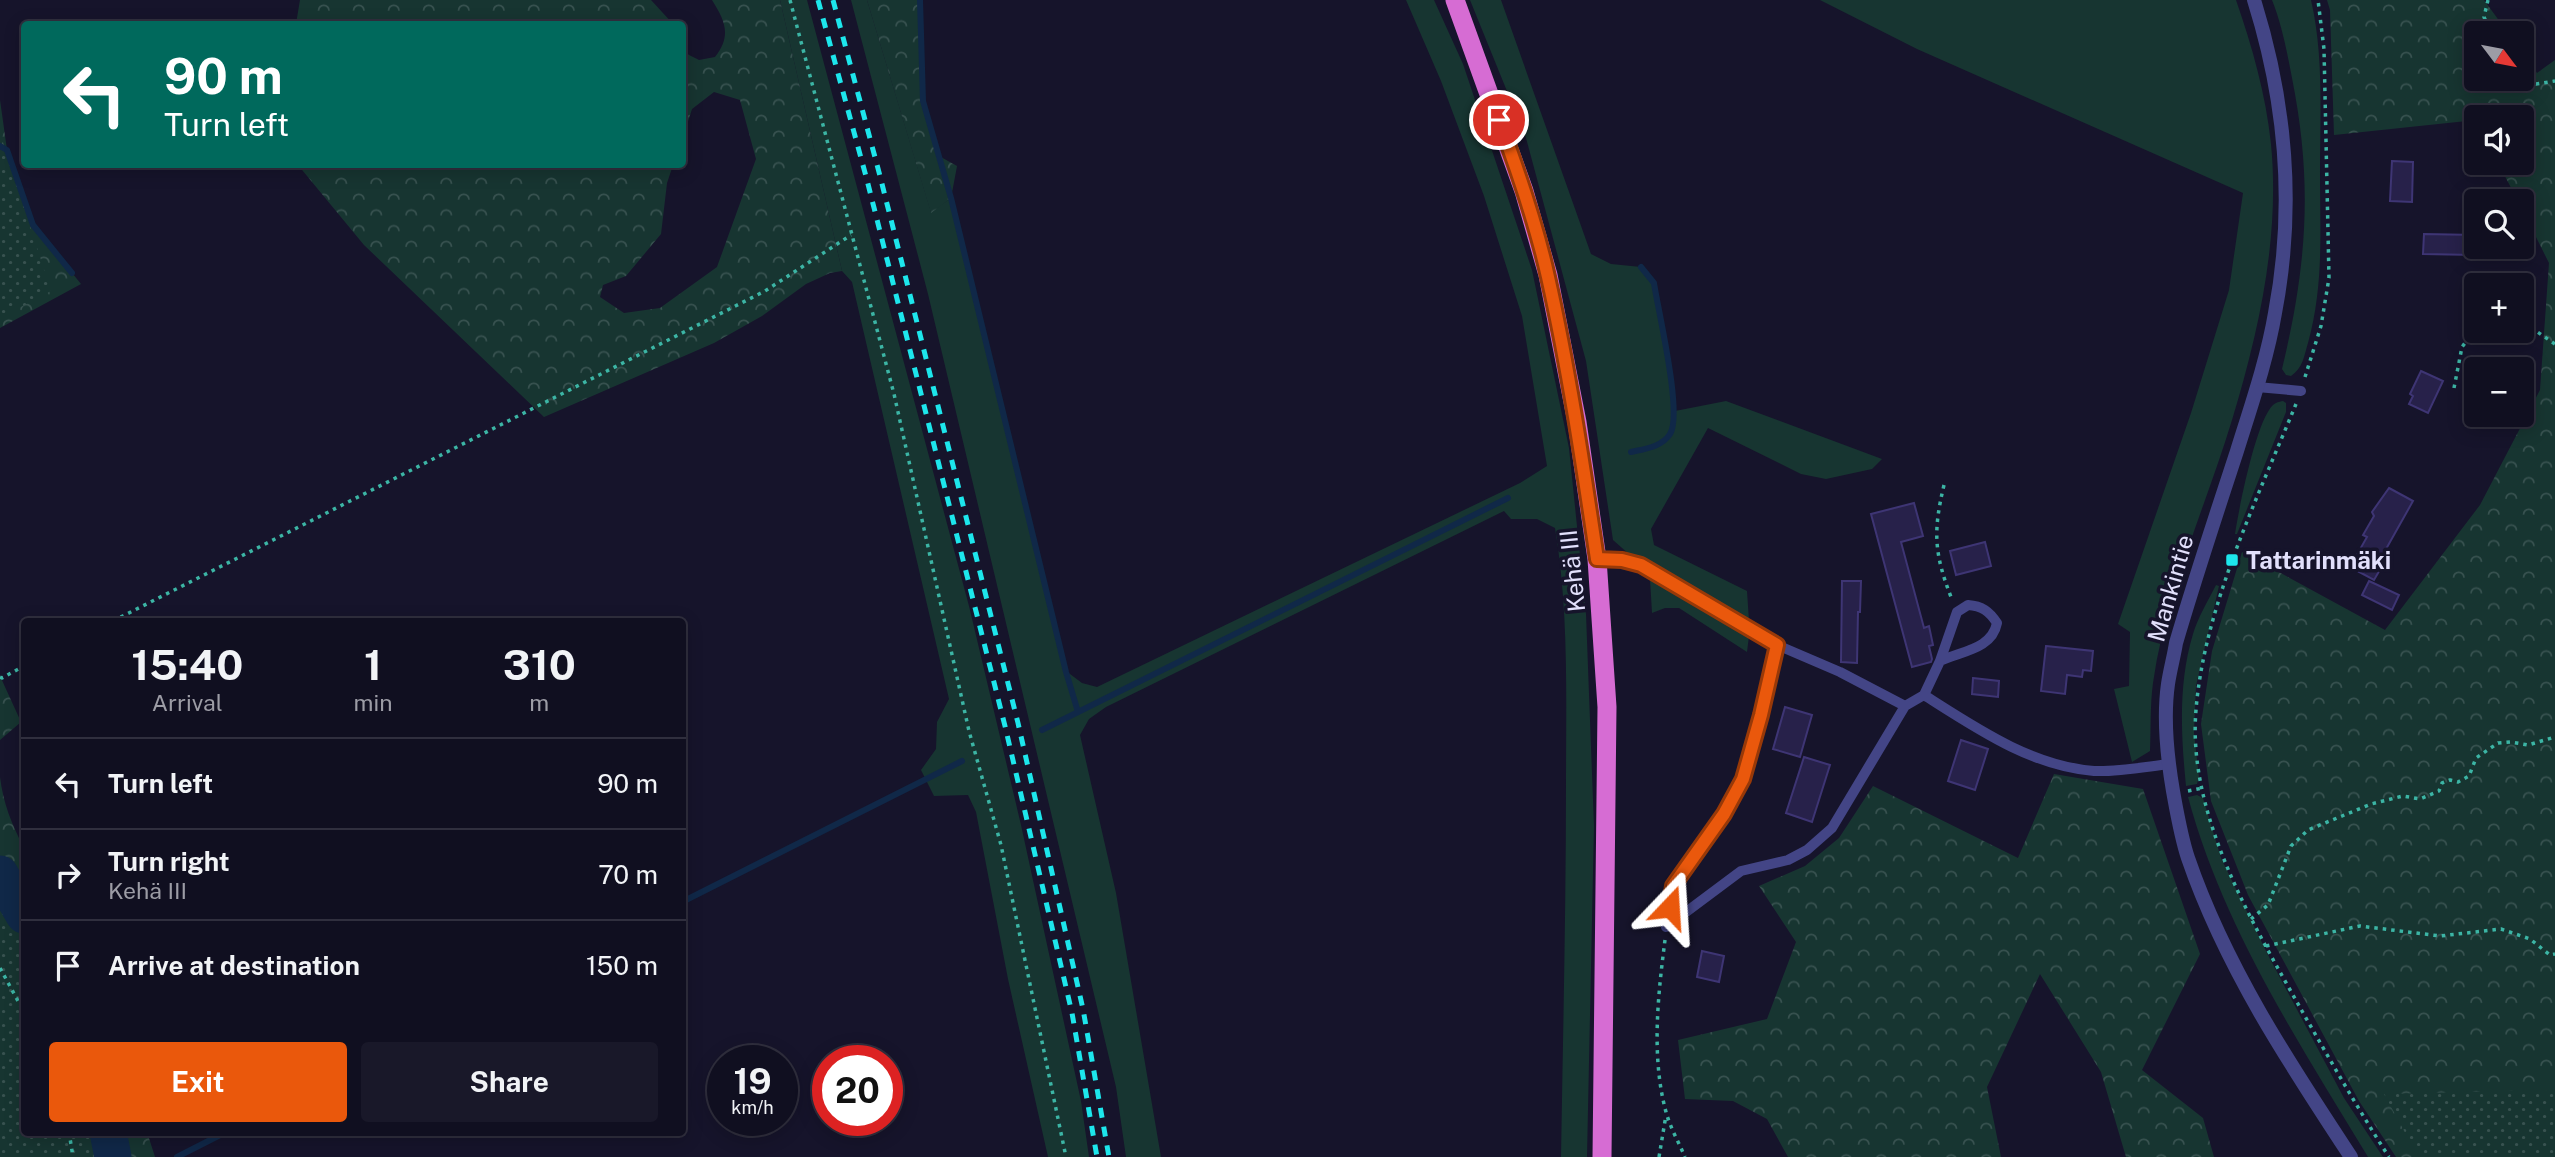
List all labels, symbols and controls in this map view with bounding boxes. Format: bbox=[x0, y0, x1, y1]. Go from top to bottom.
north arrow bbox=[2464, 21, 2534, 91]
map controls bbox=[2464, 21, 2534, 427]
text: 90 m bbox=[164, 47, 283, 105]
icon: left bbox=[49, 49, 140, 140]
pin bbox=[1469, 90, 1529, 150]
icon: arrive bbox=[1480, 101, 1518, 139]
button: sound bbox=[2464, 105, 2534, 175]
text: Turn left bbox=[164, 106, 289, 143]
button: search bbox=[2464, 189, 2534, 259]
button: + bbox=[2464, 273, 2534, 343]
button: − bbox=[2464, 357, 2534, 427]
street label: Kehä III bbox=[1554, 528, 1590, 614]
street label: Mankintie bbox=[2141, 531, 2199, 645]
place label: Tattarinmäki bbox=[2246, 546, 2391, 574]
marker: Tattarinmäki bbox=[2224, 552, 2240, 568]
text: 15:40 bbox=[131, 640, 243, 689]
text: 1 bbox=[364, 640, 382, 689]
text: 310 bbox=[503, 640, 576, 689]
text: Arrival bbox=[152, 689, 223, 716]
text: min bbox=[354, 689, 393, 716]
text: m bbox=[529, 689, 549, 716]
icon: left bbox=[49, 765, 87, 803]
text: Turn left bbox=[108, 768, 213, 799]
text: 90 m bbox=[597, 768, 658, 799]
text: Turn right bbox=[108, 846, 230, 877]
icon: right bbox=[49, 856, 87, 894]
text: 70 m bbox=[598, 859, 658, 890]
position arrow bbox=[1633, 870, 1707, 944]
text: Kehä III bbox=[108, 877, 187, 904]
icon: arrive bbox=[49, 947, 87, 985]
text: Arrive at destination bbox=[108, 950, 360, 981]
text: 150 m bbox=[586, 950, 658, 981]
button: Exit bbox=[49, 1042, 347, 1122]
button: Share bbox=[361, 1042, 658, 1122]
speed limit sign: 20 bbox=[812, 1045, 903, 1136]
text: 19 bbox=[733, 1061, 772, 1102]
text: km/h bbox=[731, 1097, 774, 1118]

